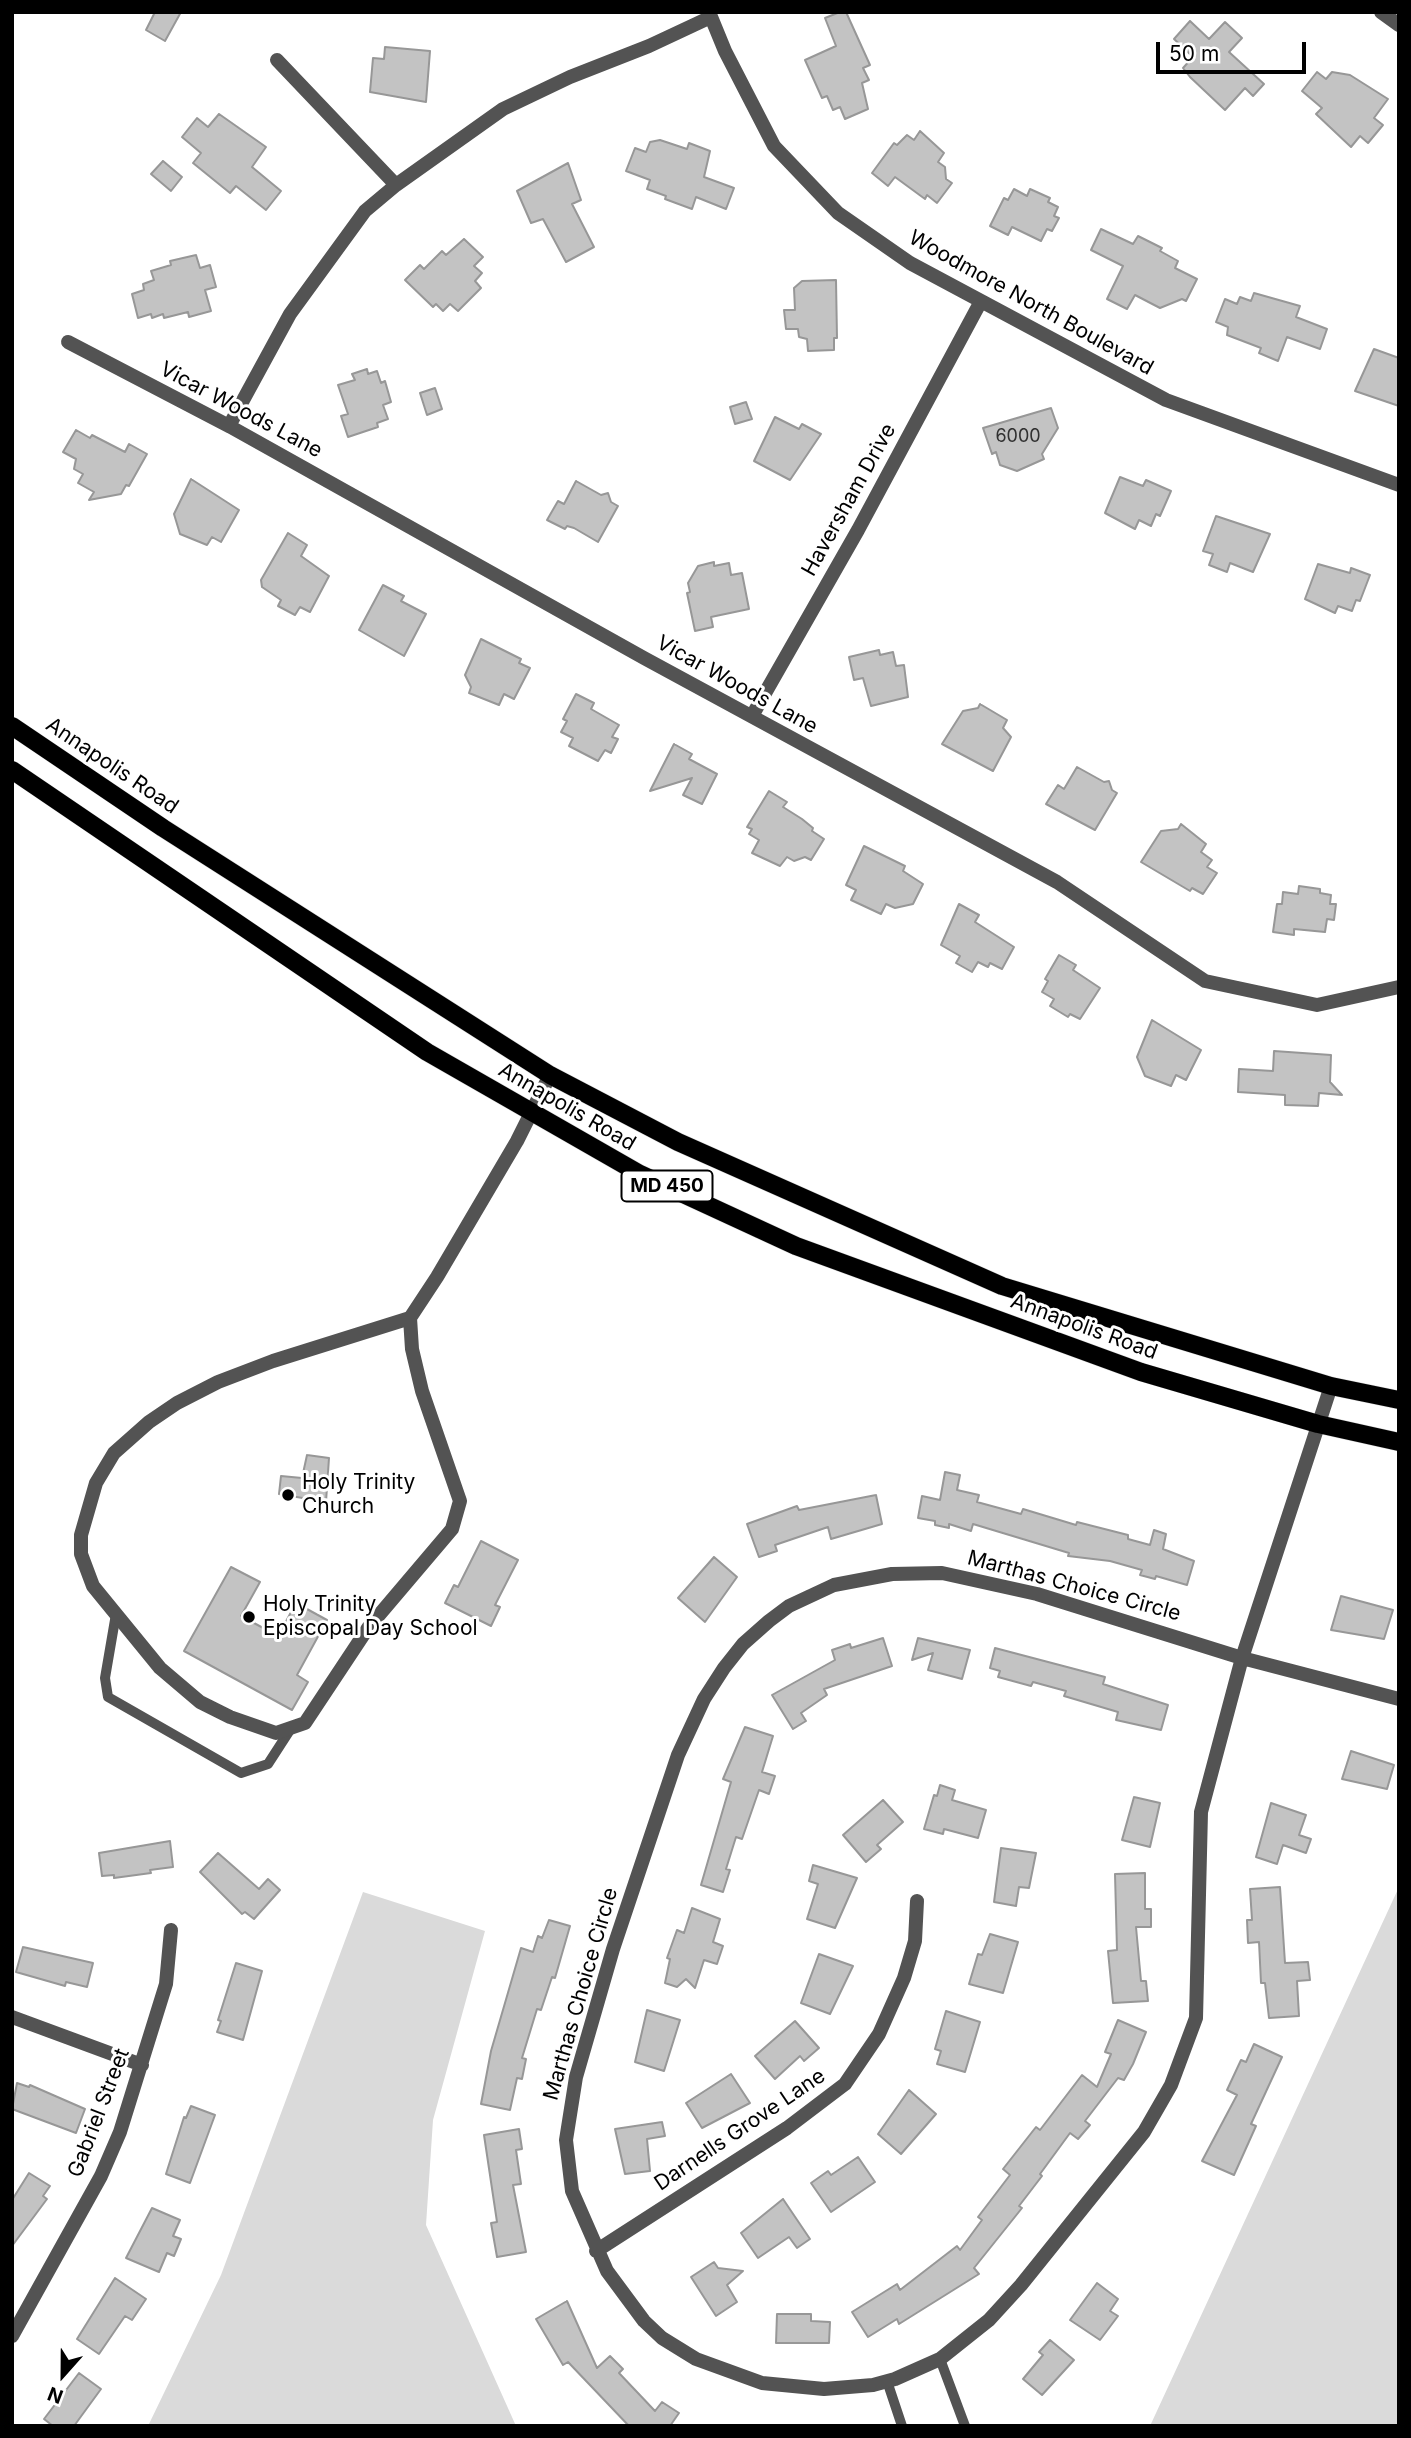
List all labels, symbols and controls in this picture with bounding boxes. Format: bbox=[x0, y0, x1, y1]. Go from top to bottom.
scale bar bbox=[1159, 28, 1310, 72]
text: 50 m bbox=[1169, 41, 1219, 66]
street label: Woodmore North Boulevard bbox=[904, 225, 1158, 381]
street label: Vicar Woods Lane bbox=[155, 357, 327, 463]
street label: Haversham Drive bbox=[797, 419, 901, 581]
house number: 6000 bbox=[995, 426, 1041, 448]
street label: Vicar Woods Lane bbox=[652, 630, 822, 740]
street label: Annapolis Road bbox=[41, 712, 183, 820]
street label: Annapolis Road bbox=[494, 1057, 640, 1157]
road number: MD 450 bbox=[622, 1170, 712, 1202]
street label: Annapolis Road bbox=[1007, 1289, 1161, 1365]
place label: Holy Trinity Church bbox=[302, 1470, 415, 1520]
marker: Holy Trinity Church bbox=[280, 1487, 296, 1503]
street label: Marthas Choice Circle bbox=[965, 1545, 1183, 1627]
place label: Holy Trinity Episcopal Day School bbox=[263, 1592, 478, 1642]
marker: Holy Trinity Episcopal Day School bbox=[241, 1609, 257, 1625]
street label: Marthas Choice Circle bbox=[539, 1885, 623, 2103]
street label: Gabriel Street bbox=[63, 2045, 135, 2181]
street label: Darnells Grove Lane bbox=[650, 2064, 830, 2196]
north arrow bbox=[28, 2340, 98, 2410]
text: N bbox=[44, 2382, 66, 2408]

